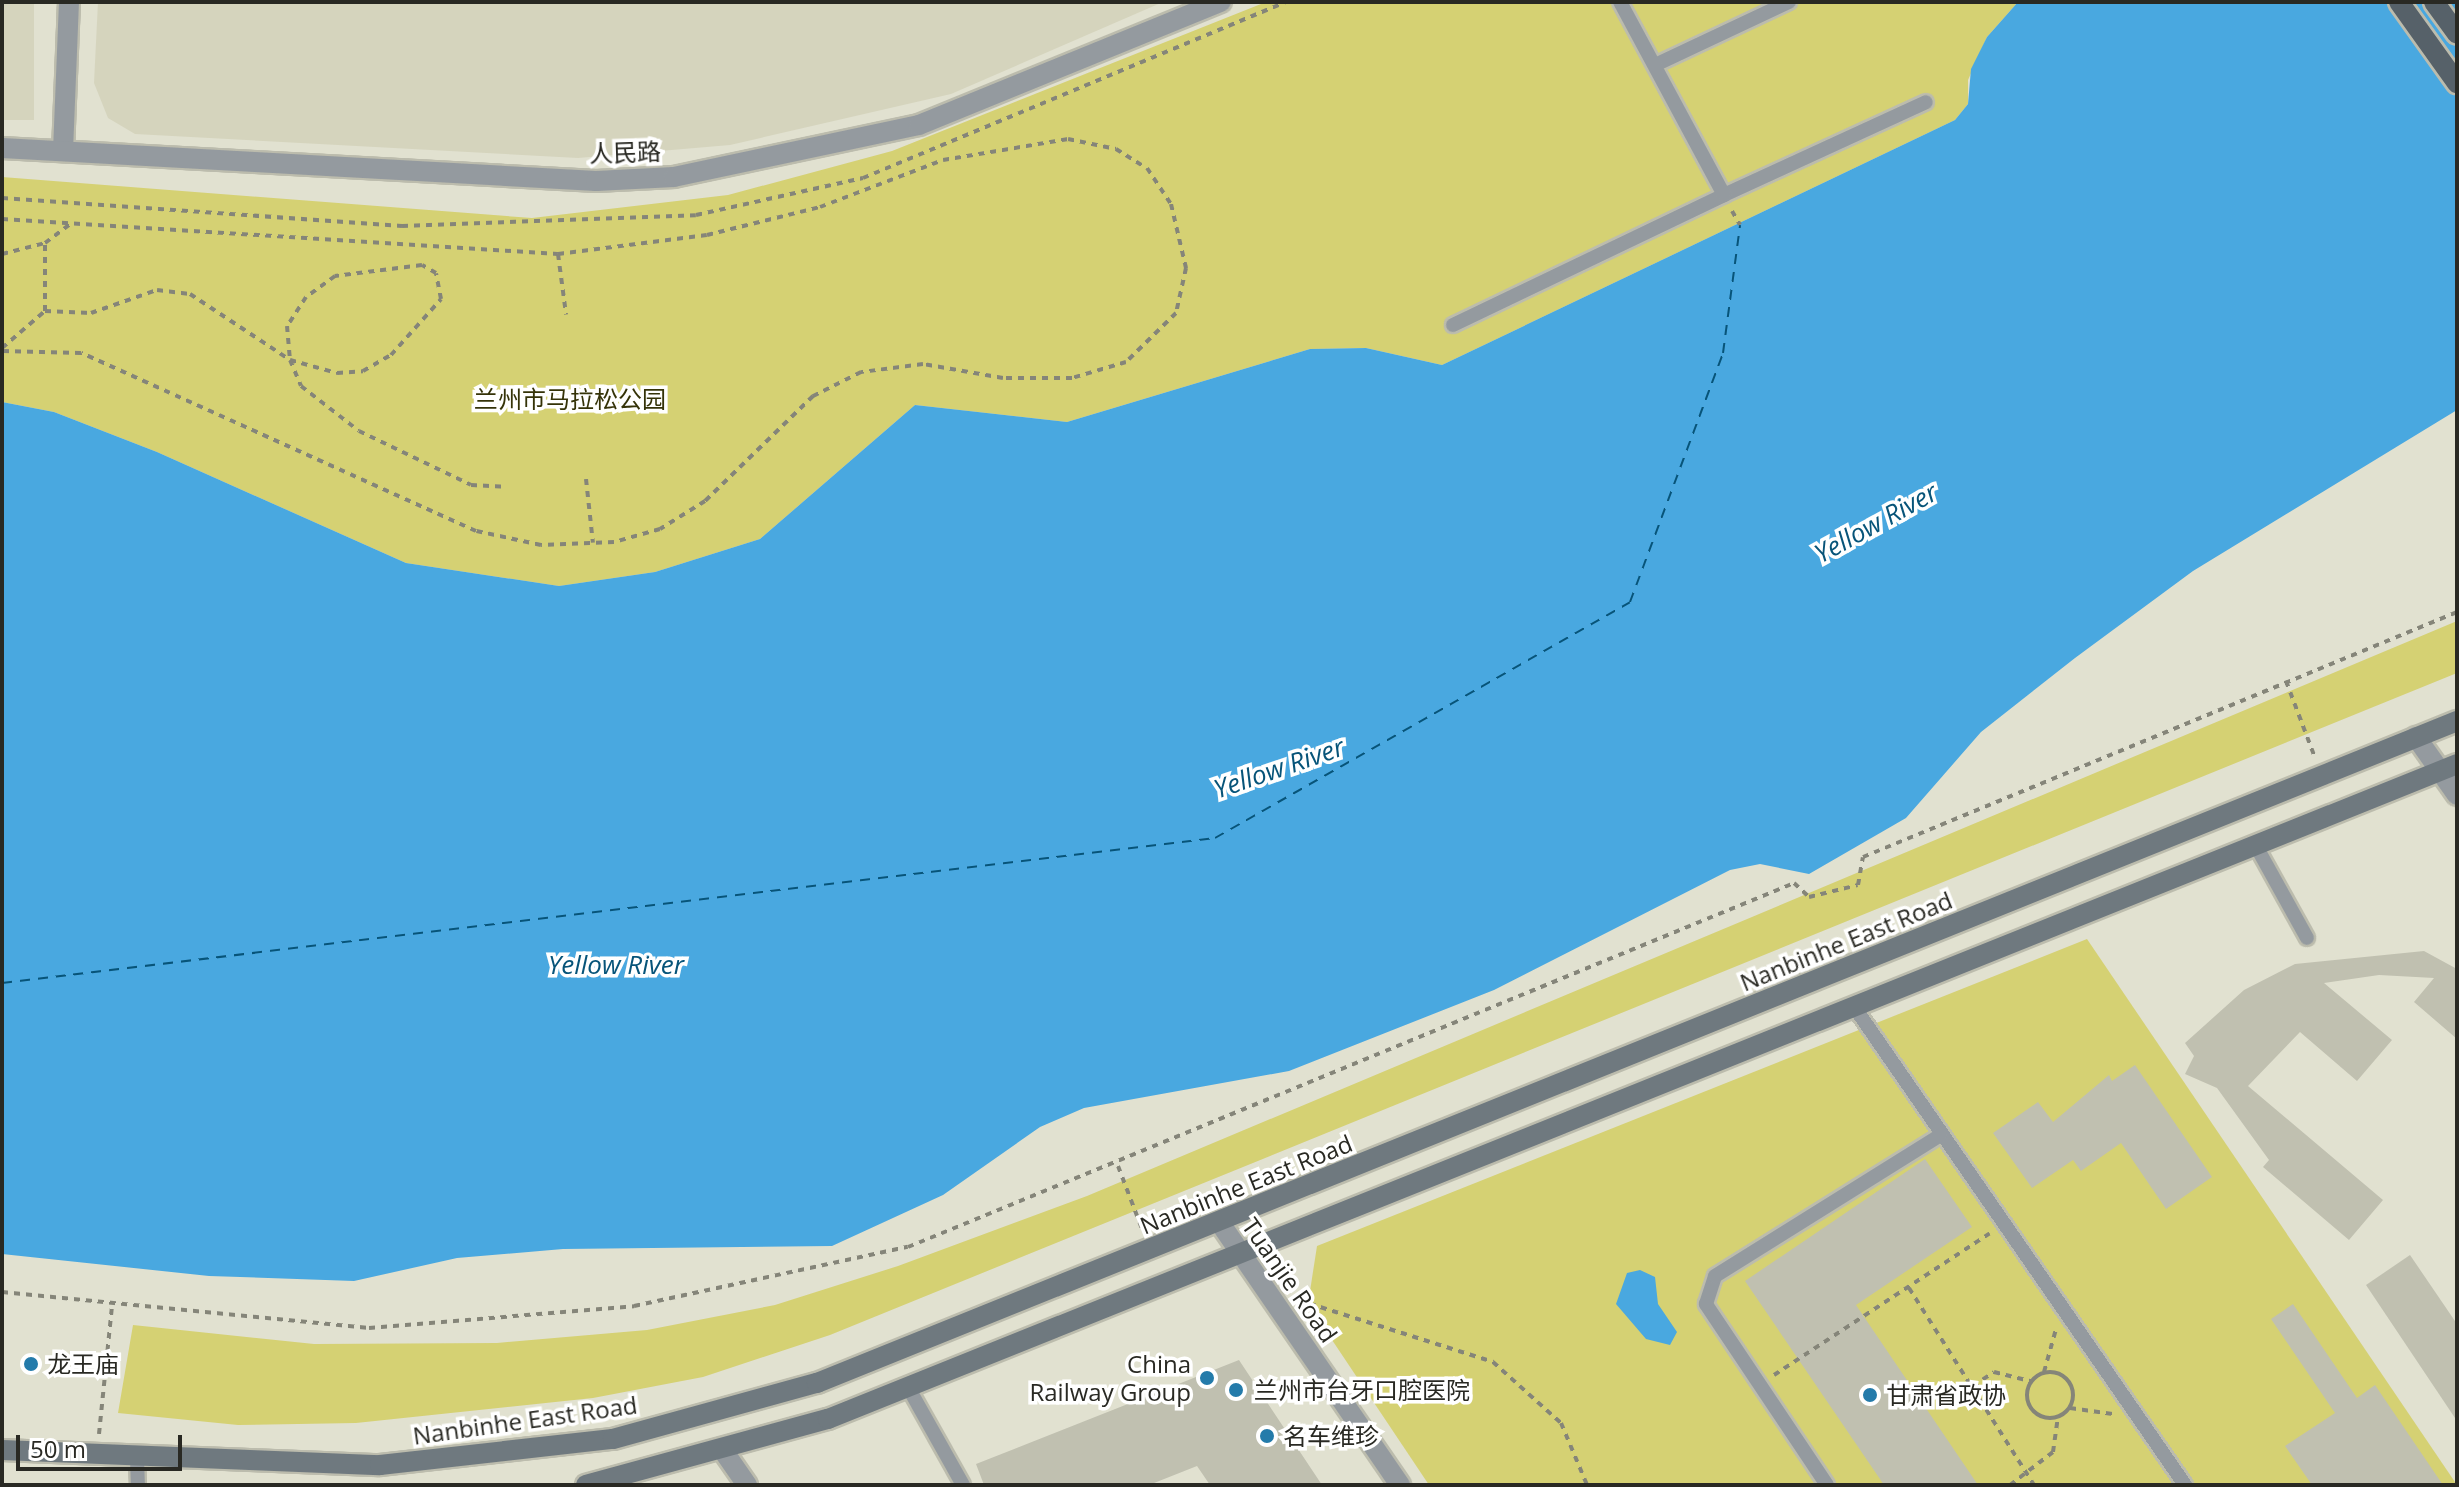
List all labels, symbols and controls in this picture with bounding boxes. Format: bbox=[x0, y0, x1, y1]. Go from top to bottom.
street label: 人民路 bbox=[589, 136, 661, 168]
park label: 兰州市马拉松公园 bbox=[474, 385, 666, 413]
water label: Yellow River bbox=[1809, 476, 1943, 570]
water label: Yellow River bbox=[1210, 731, 1348, 805]
street label: Nanbinhe East Road bbox=[1736, 885, 1956, 997]
water label: Yellow River bbox=[548, 949, 684, 981]
street label: Nanbinhe East Road bbox=[1136, 1128, 1356, 1240]
street label: Tuanjie Road bbox=[1237, 1212, 1343, 1348]
place label: 龙王庙 bbox=[47, 1350, 119, 1378]
place label: China Railway Group bbox=[1029, 1350, 1191, 1406]
marker: 龙王庙 bbox=[22, 1355, 40, 1373]
marker: China Railway Group bbox=[1198, 1369, 1216, 1387]
place label: 兰州市台牙口腔医院 bbox=[1254, 1376, 1470, 1404]
marker: 兰州市台牙口腔医院 bbox=[1225, 1379, 1247, 1401]
place label: 甘肃省政协 bbox=[1886, 1381, 2006, 1409]
marker: 甘肃省政协 bbox=[1861, 1386, 1879, 1404]
street label: Nanbinhe East Road bbox=[411, 1390, 639, 1450]
scale bar bbox=[20, 1419, 186, 1469]
place label: 名车维珍 bbox=[1283, 1422, 1379, 1450]
marker: 名车维珍 bbox=[1258, 1427, 1276, 1445]
text: 50 m bbox=[30, 1432, 86, 1465]

